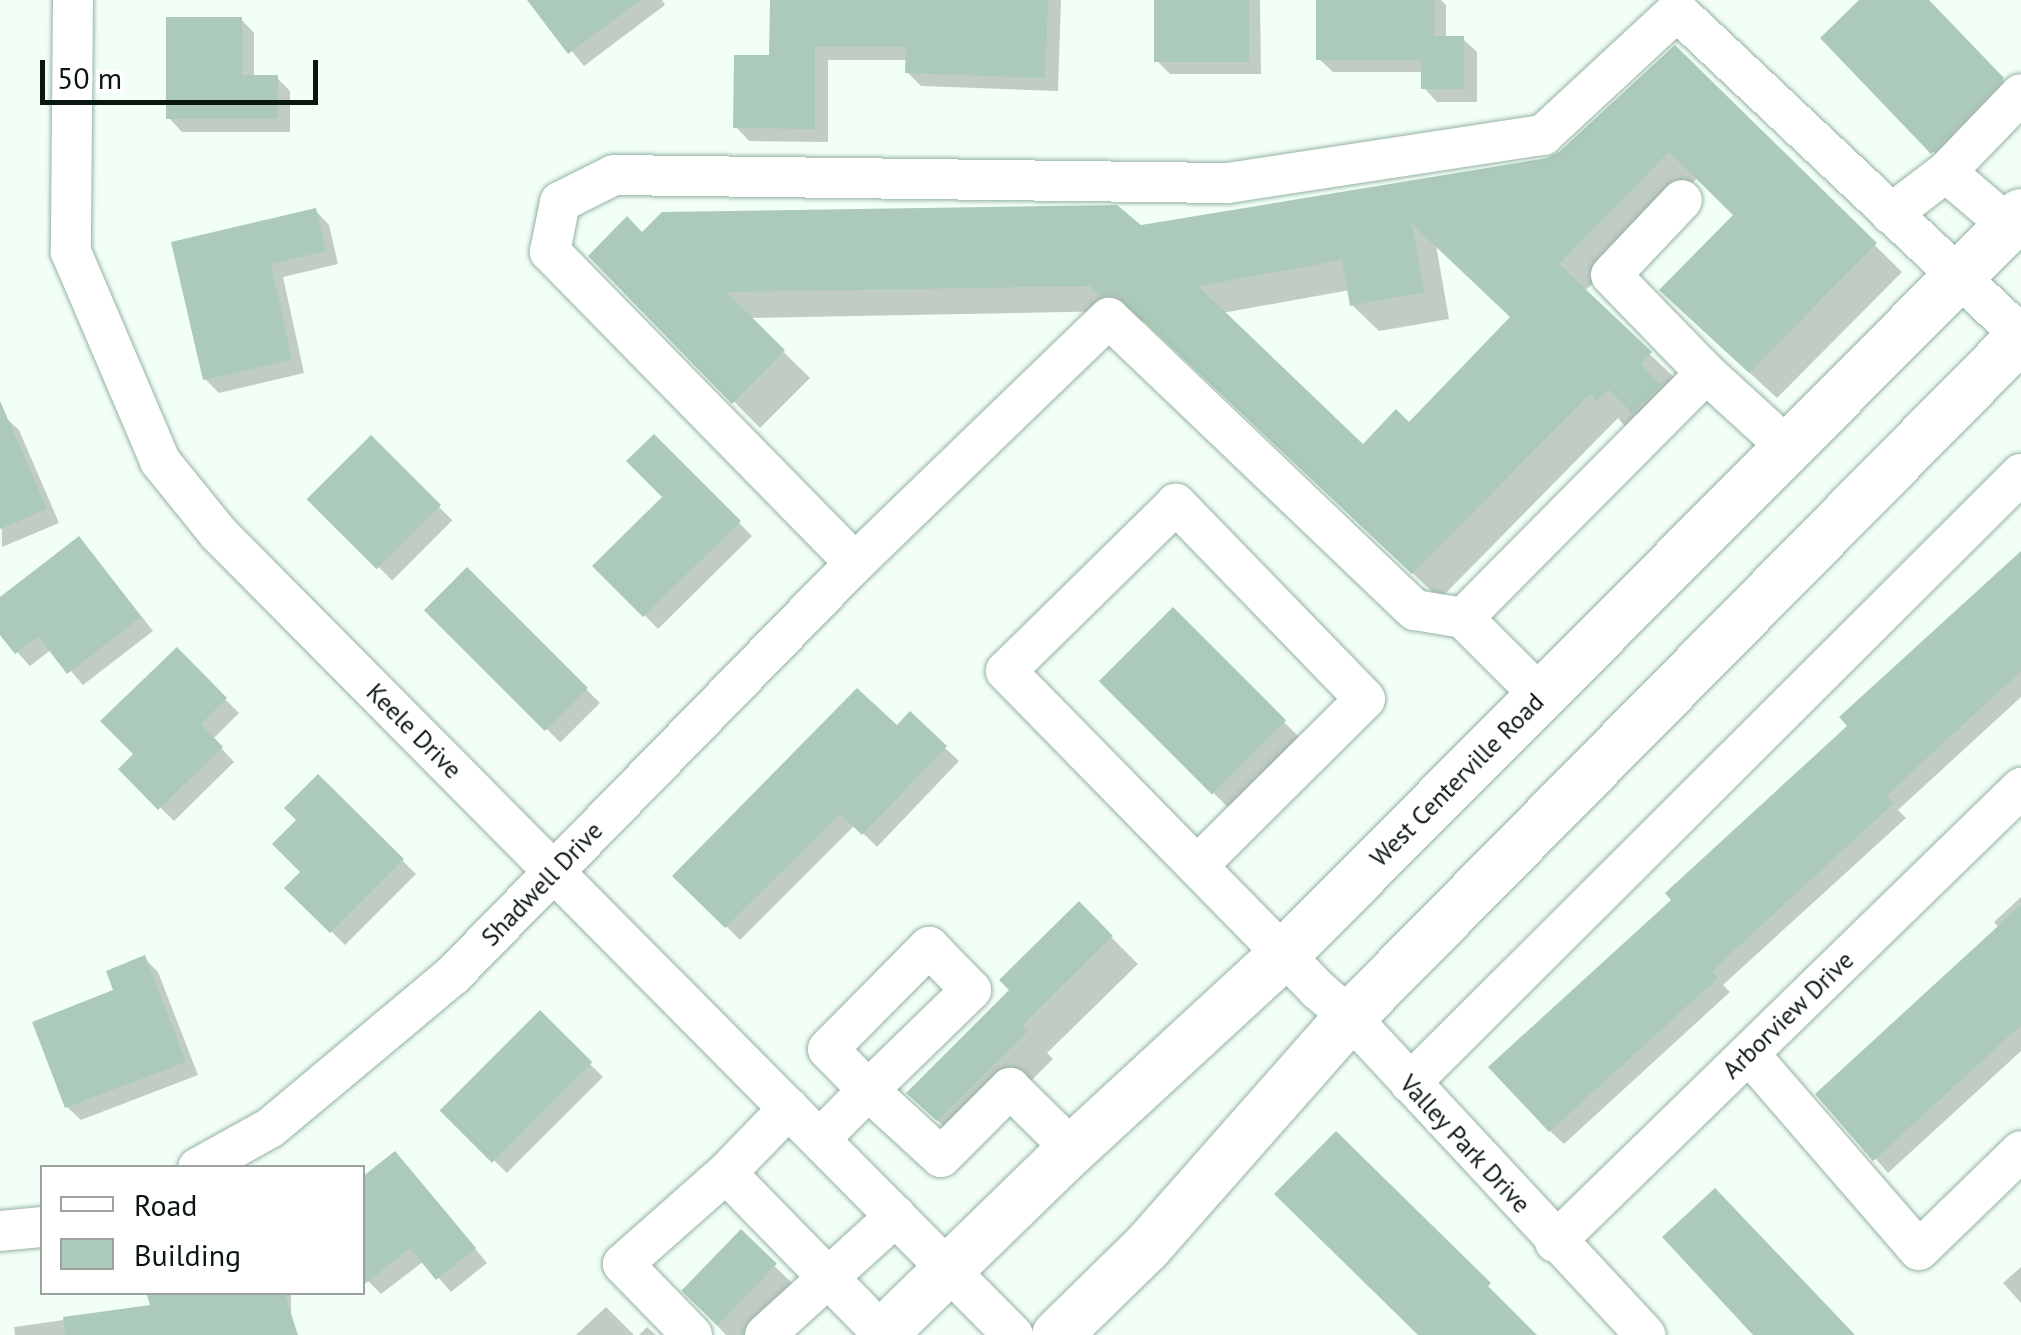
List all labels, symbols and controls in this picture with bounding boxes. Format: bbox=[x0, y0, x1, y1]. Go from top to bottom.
scale bar bbox=[45, 40, 322, 102]
text: 50 m bbox=[57, 58, 122, 97]
street label: Keele Drive bbox=[360, 677, 468, 785]
street label: West Centerville Road bbox=[1364, 687, 1550, 873]
street label: Shadwell Drive bbox=[475, 816, 609, 952]
street label: Arborview Drive bbox=[1716, 945, 1860, 1085]
street label: Valley Park Drive bbox=[1393, 1068, 1537, 1220]
legend bbox=[40, 1165, 365, 1295]
text: Road bbox=[134, 1185, 198, 1224]
text: Building bbox=[134, 1235, 241, 1274]

